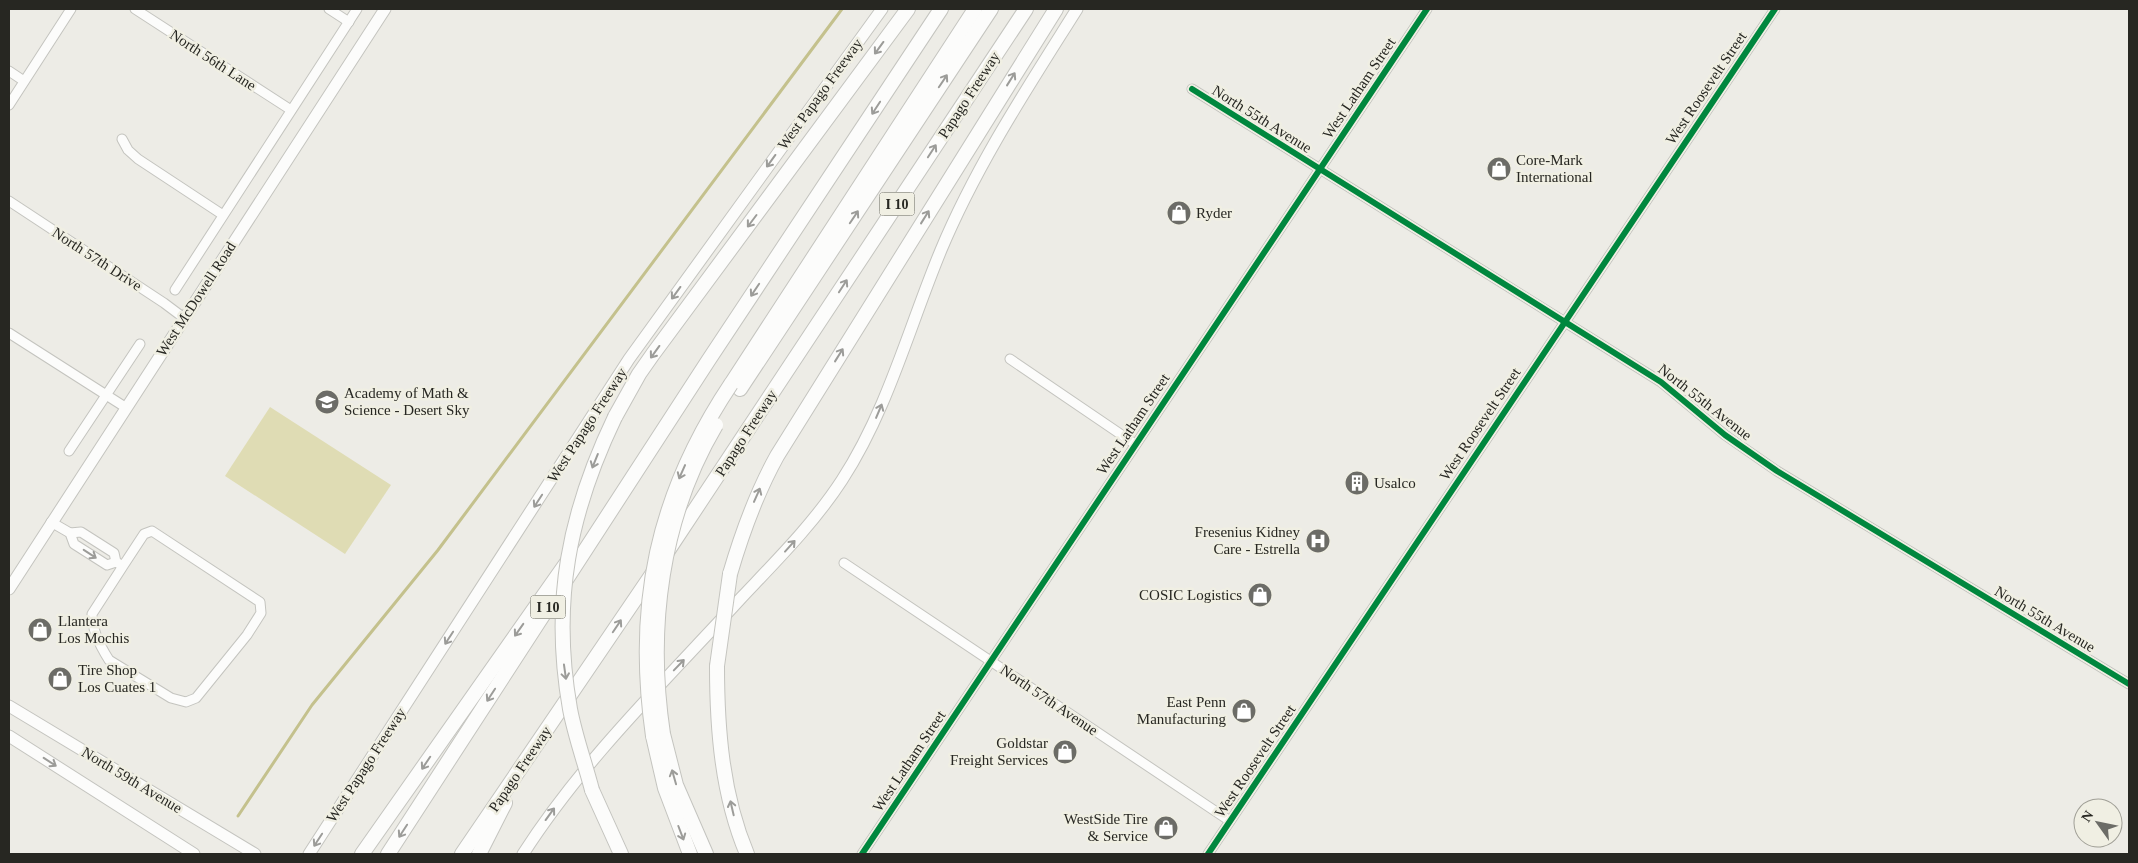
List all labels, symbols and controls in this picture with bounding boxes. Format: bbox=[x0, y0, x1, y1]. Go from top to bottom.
street label: North 56th Lane bbox=[167, 26, 259, 94]
street label: West Roosevelt Street bbox=[1662, 28, 1750, 147]
street label: West Latham Street bbox=[1319, 34, 1399, 141]
street label: West Papago Freeway bbox=[774, 35, 866, 152]
one-way arrow bbox=[874, 41, 884, 55]
street label: Papago Freeway bbox=[935, 48, 1003, 141]
one-way arrow bbox=[1007, 73, 1017, 87]
one-way arrow bbox=[939, 75, 949, 89]
street label: North 55th Avenue bbox=[1209, 82, 1315, 156]
one-way arrow bbox=[871, 101, 881, 115]
one-way arrow bbox=[927, 144, 937, 158]
place label: Core-Mark International bbox=[1516, 152, 1593, 185]
one-way arrow bbox=[766, 154, 776, 168]
shop icon: Core-Mark International bbox=[1486, 156, 1512, 182]
road number: I 10 bbox=[880, 192, 914, 215]
shop icon: Ryder bbox=[1166, 200, 1192, 226]
place label: Ryder bbox=[1196, 205, 1232, 221]
one-way arrow bbox=[849, 210, 859, 224]
one-way arrow bbox=[920, 211, 930, 225]
one-way arrow bbox=[746, 214, 757, 227]
street label: North 57th Drive bbox=[49, 224, 145, 294]
street label: West McDowell Road bbox=[153, 238, 239, 359]
one-way arrow bbox=[838, 280, 848, 294]
one-way arrow bbox=[750, 283, 760, 297]
one-way arrow bbox=[671, 286, 681, 300]
one-way arrow bbox=[650, 345, 660, 359]
one-way arrow bbox=[834, 348, 844, 362]
street label: North 55th Avenue bbox=[1655, 361, 1755, 444]
street label: West Papago Freeway bbox=[544, 364, 630, 485]
street label: West Roosevelt Street bbox=[1436, 364, 1524, 483]
street label: West Latham Street bbox=[1093, 370, 1173, 477]
place label: Academy of Math & Science - Desert Sky bbox=[344, 385, 470, 418]
street label: Papago Freeway bbox=[712, 386, 780, 479]
school or university icon: Academy of Math & Science - Desert Sky bbox=[314, 389, 340, 415]
one-way arrow bbox=[875, 404, 884, 419]
one-way arrow bbox=[589, 453, 599, 468]
one-way arrow bbox=[676, 464, 686, 479]
building icon: Usalco bbox=[1344, 470, 1370, 496]
place label: Usalco bbox=[1374, 475, 1416, 491]
one-way arrow bbox=[753, 488, 763, 503]
one-way arrow bbox=[532, 494, 542, 508]
place label: Fresenius Kidney Care - Estrella bbox=[1195, 524, 1300, 557]
hospital icon: Fresenius Kidney Care - Estrella bbox=[1305, 528, 1331, 554]
one-way arrow bbox=[784, 539, 796, 552]
one-way arrow bbox=[82, 549, 96, 559]
shop icon: COSIC Logistics bbox=[1247, 582, 1273, 608]
street label: North 55th Avenue bbox=[1992, 583, 2098, 655]
place label: COSIC Logistics bbox=[1139, 587, 1242, 603]
road number: I 10 bbox=[530, 596, 566, 618]
place label: Llantera Los Mochis bbox=[58, 613, 129, 646]
shop icon: Llantera Los Mochis bbox=[27, 617, 53, 643]
one-way arrow bbox=[612, 619, 622, 633]
one-way arrow bbox=[514, 622, 524, 636]
one-way arrow bbox=[444, 630, 454, 644]
one-way arrow bbox=[673, 658, 685, 671]
place label: Tire Shop Los Cuates 1 bbox=[78, 662, 156, 695]
street label: North 57th Avenue bbox=[997, 662, 1101, 739]
one-way arrow bbox=[560, 663, 570, 679]
shop icon: Tire Shop Los Cuates 1 bbox=[47, 666, 73, 692]
one-way arrow bbox=[486, 688, 496, 702]
place label: East Penn Manufacturing bbox=[1137, 694, 1226, 727]
shop icon: East Penn Manufacturing bbox=[1231, 698, 1257, 724]
street label: West Roosevelt Street bbox=[1211, 701, 1299, 820]
street label: West Papago Freeway bbox=[323, 704, 409, 825]
street label: West Latham Street bbox=[869, 707, 949, 814]
street label: Papago Freeway bbox=[486, 723, 555, 815]
place label: Goldstar Freight Services bbox=[950, 735, 1048, 768]
shop icon: Goldstar Freight Services bbox=[1052, 739, 1078, 765]
street label: North 59th Avenue bbox=[79, 744, 185, 816]
one-way arrow bbox=[421, 756, 431, 770]
one-way arrow bbox=[42, 757, 56, 767]
one-way arrow bbox=[668, 769, 678, 785]
north arrow bbox=[2073, 798, 2123, 848]
one-way arrow bbox=[727, 800, 736, 816]
one-way arrow bbox=[545, 808, 556, 821]
text: N bbox=[2078, 808, 2097, 825]
place label: WestSide Tire & Service bbox=[1064, 811, 1148, 844]
shop icon: WestSide Tire & Service bbox=[1153, 815, 1179, 841]
one-way arrow bbox=[397, 824, 407, 838]
one-way arrow bbox=[678, 826, 687, 841]
one-way arrow bbox=[313, 832, 323, 846]

